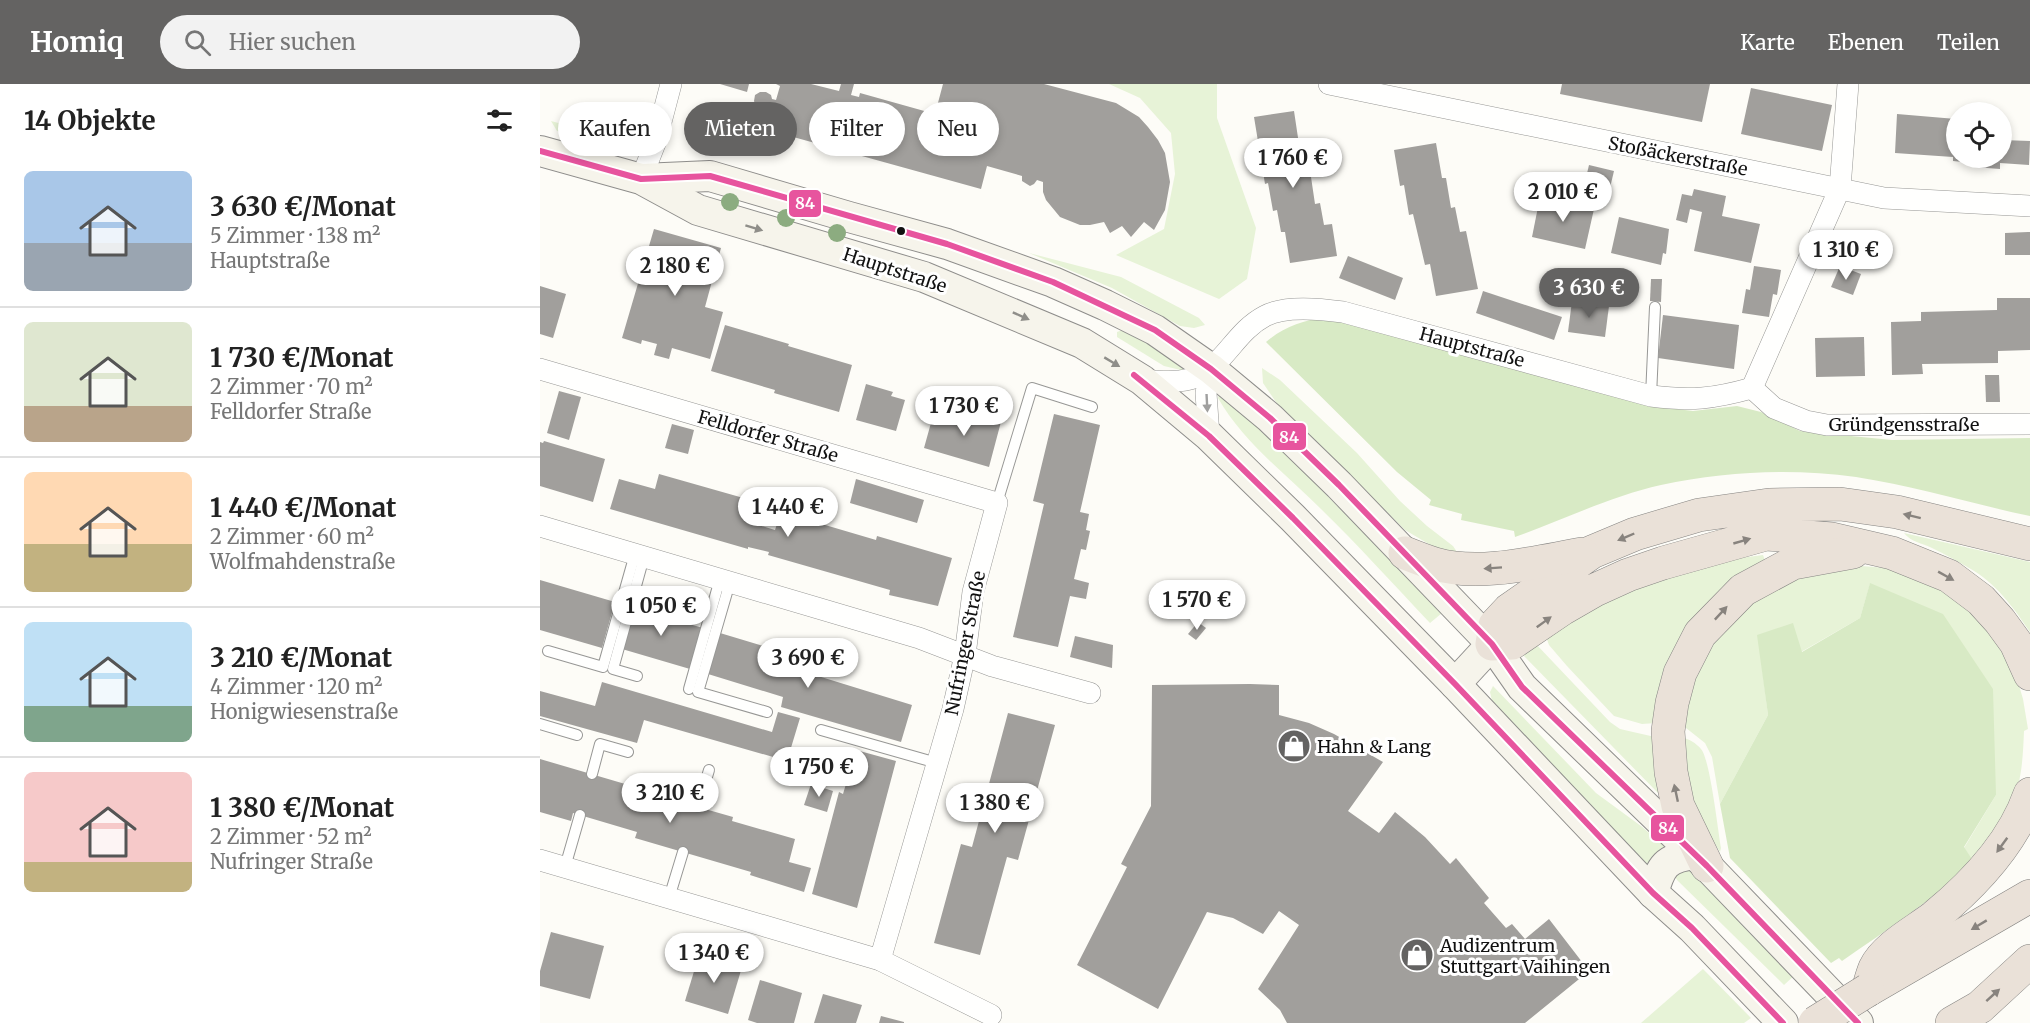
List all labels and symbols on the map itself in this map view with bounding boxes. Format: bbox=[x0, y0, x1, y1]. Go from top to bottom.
street label: Stoßäckerstraße bbox=[1606, 131, 1750, 181]
pin: 1 760 € bbox=[1238, 138, 1348, 189]
pin: 2 010 € bbox=[1508, 172, 1618, 223]
line badge: 84 bbox=[788, 189, 822, 218]
text: 84 bbox=[795, 193, 815, 213]
one-way arrow bbox=[745, 223, 763, 233]
unlabelled marker bbox=[895, 225, 907, 237]
pin: 1 310 € bbox=[1791, 230, 1901, 281]
street label: Hauptstraße bbox=[840, 242, 950, 298]
pin: 2 180 € bbox=[620, 246, 730, 297]
pin: 3 630 € bbox=[1534, 268, 1644, 319]
one-way arrow bbox=[1012, 312, 1029, 321]
street label: Hauptstraße bbox=[1417, 322, 1527, 372]
one-way arrow bbox=[1104, 356, 1120, 367]
pin: 1 730 € bbox=[909, 386, 1019, 437]
one-way arrow bbox=[1202, 393, 1211, 412]
street label: Felldorfer Straße bbox=[695, 405, 841, 467]
street label: Gründgensstraße bbox=[1829, 413, 1979, 436]
line badge: 84 bbox=[1272, 422, 1307, 451]
text: 84 bbox=[1279, 427, 1299, 447]
pin: 1 440 € bbox=[733, 487, 843, 538]
one-way arrow bbox=[1903, 511, 1922, 521]
one-way arrow bbox=[1617, 532, 1635, 542]
one-way arrow bbox=[1734, 536, 1752, 545]
one-way arrow bbox=[1484, 564, 1503, 573]
street label: Nufringer Straße bbox=[940, 569, 990, 717]
one-way arrow bbox=[1938, 571, 1955, 581]
pin: 1 570 € bbox=[1142, 580, 1252, 631]
pin: 1 050 € bbox=[606, 586, 716, 637]
one-way arrow bbox=[1713, 606, 1727, 620]
one-way arrow bbox=[1536, 616, 1552, 628]
pin: 3 690 € bbox=[753, 638, 863, 689]
shop icon: Hahn & Lang bbox=[1276, 728, 1312, 764]
place label: Hahn & Lang bbox=[1317, 735, 1431, 758]
pin: 1 750 € bbox=[764, 747, 874, 798]
pin: 3 210 € bbox=[615, 773, 725, 824]
pin: 1 380 € bbox=[940, 783, 1050, 834]
one-way arrow bbox=[1670, 784, 1680, 802]
line badge: 84 bbox=[1650, 814, 1685, 842]
text: 84 bbox=[1658, 818, 1678, 838]
one-way arrow bbox=[1996, 838, 2008, 853]
one-way arrow bbox=[1971, 919, 1987, 930]
pin: 1 340 € bbox=[659, 933, 769, 984]
place label: Audizentrum Stuttgart Vaihingen bbox=[1439, 934, 1610, 978]
shop icon: Audizentrum Stuttgart Vaihingen bbox=[1399, 937, 1435, 973]
one-way arrow bbox=[1985, 989, 2000, 1002]

